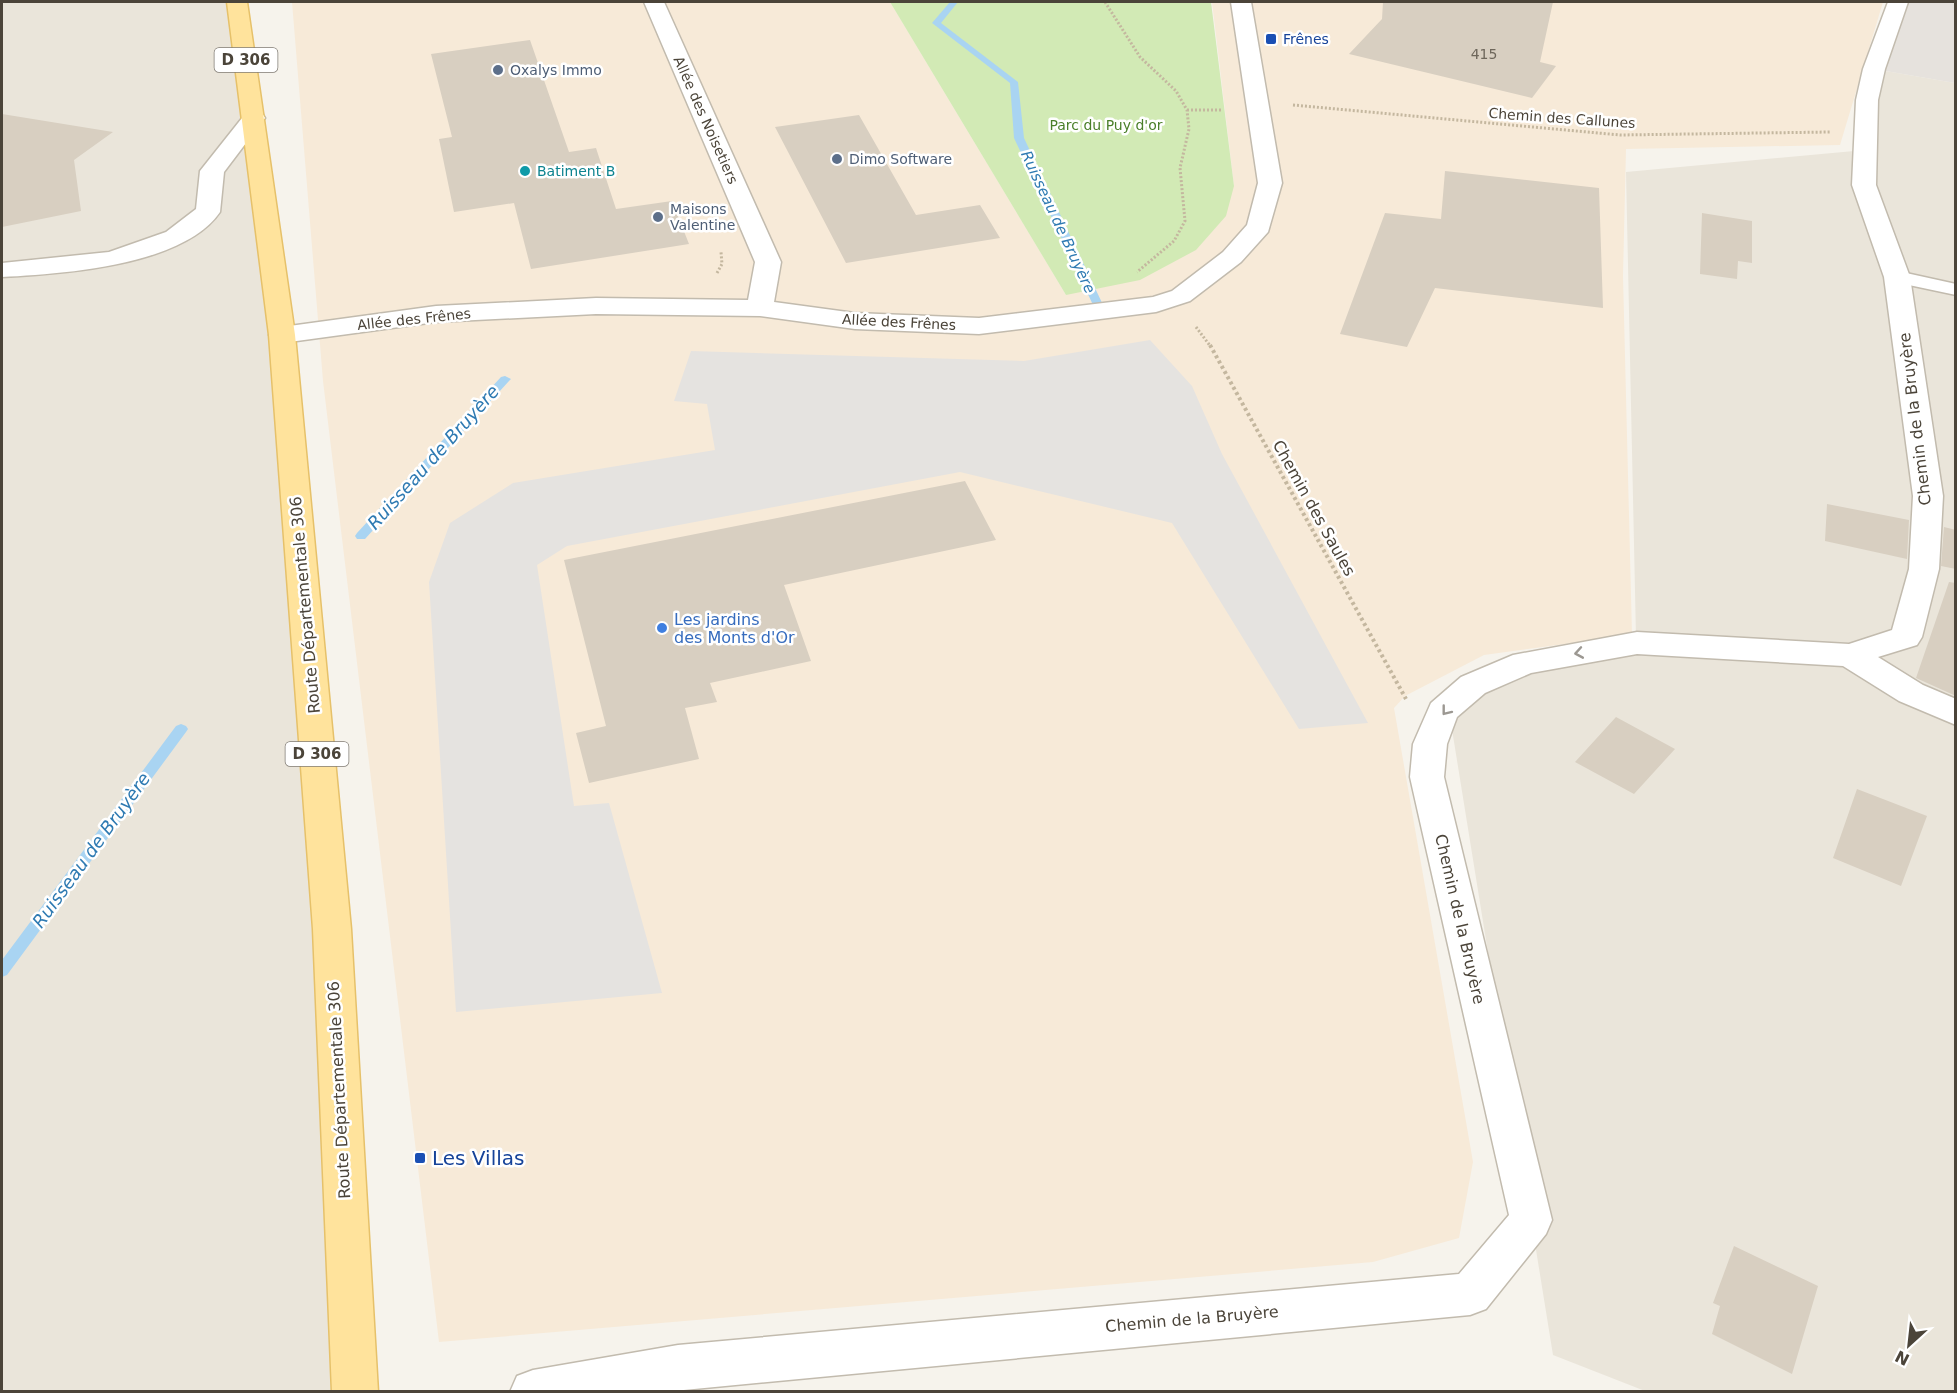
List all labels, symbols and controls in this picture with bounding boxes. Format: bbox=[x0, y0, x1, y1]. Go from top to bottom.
place label: Frênes bbox=[1283, 31, 1329, 47]
marker: Frênes bbox=[1264, 32, 1278, 46]
house number: 415 bbox=[1471, 46, 1497, 62]
road number: D 306 bbox=[214, 48, 278, 72]
street label: Allée des Noisetiers bbox=[671, 54, 741, 186]
place label: Oxalys Immo bbox=[510, 62, 602, 78]
marker: Oxalys Immo bbox=[491, 63, 505, 77]
street label: Chemin des Callunes bbox=[1488, 105, 1636, 131]
park label: Parc du Puy d'or bbox=[1049, 117, 1163, 133]
water label: Ruisseau de Bruyère bbox=[1017, 148, 1099, 296]
place label: Dimo Software bbox=[849, 151, 952, 167]
marker: Dimo Software bbox=[830, 152, 844, 166]
place label: Batiment B bbox=[537, 163, 615, 179]
marker: Batiment B bbox=[518, 164, 532, 178]
place label: Maisons Valentine bbox=[670, 201, 735, 233]
marker: Maisons Valentine bbox=[651, 210, 665, 224]
street label: Allée des Frênes bbox=[356, 305, 472, 333]
street label: Allée des Frênes bbox=[842, 311, 956, 333]
street label: Chemin de la Bruyère bbox=[1895, 332, 1935, 506]
water label: Ruisseau de Bruyère bbox=[363, 381, 503, 533]
street label: Chemin des Saules bbox=[1269, 437, 1359, 579]
street label: Route Départementale 306 bbox=[286, 496, 324, 714]
place label: Les jardins des Monts d'Or bbox=[674, 610, 795, 647]
marker: Les jardins des Monts d'Or bbox=[655, 621, 669, 635]
one-way arrow bbox=[1575, 647, 1584, 659]
one-way arrow bbox=[1442, 704, 1453, 715]
road number: D 306 bbox=[286, 742, 348, 766]
water label: Ruisseau de Bruyère bbox=[28, 768, 154, 932]
street label: Chemin de la Bruyère bbox=[1431, 832, 1489, 1006]
street label: Route Départementale 306 bbox=[324, 981, 354, 1199]
place label: Les Villas bbox=[432, 1146, 524, 1170]
marker: Les Villas bbox=[413, 1151, 427, 1165]
street label: Chemin de la Bruyère bbox=[1105, 1302, 1279, 1336]
north arrow bbox=[1879, 1315, 1939, 1375]
text: N bbox=[1892, 1346, 1913, 1369]

